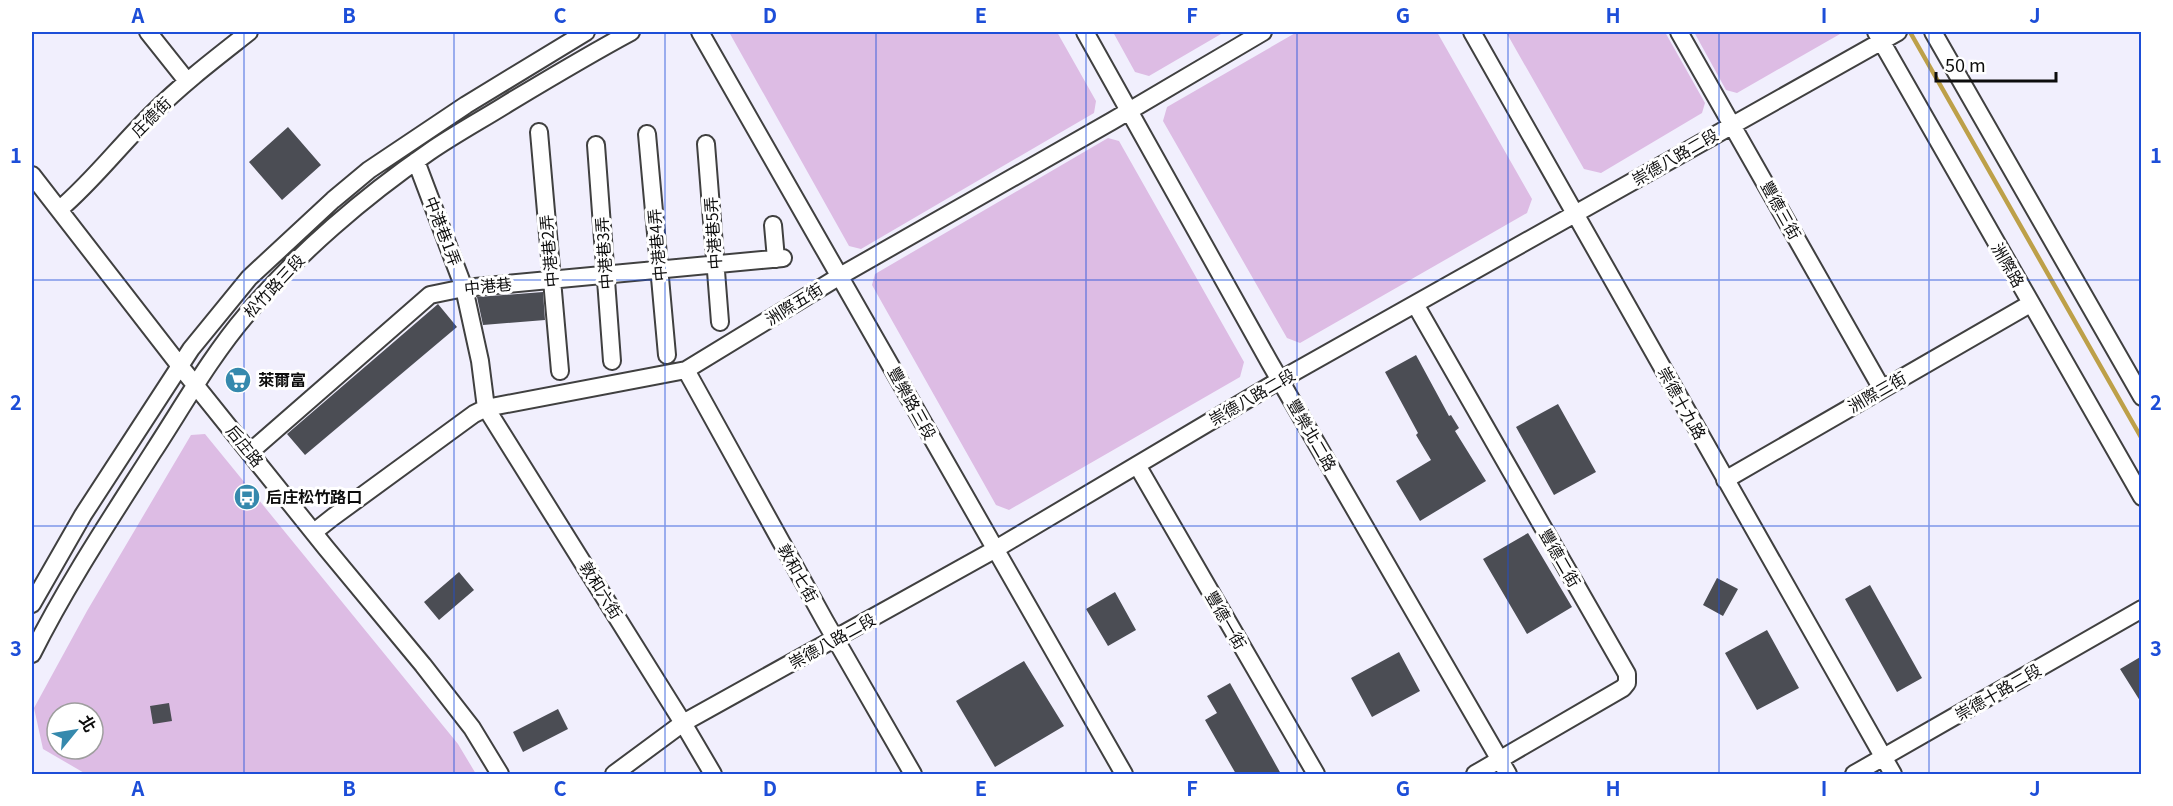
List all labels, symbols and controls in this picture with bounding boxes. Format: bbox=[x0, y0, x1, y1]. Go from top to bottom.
text: A bbox=[131, 0, 145, 29]
text: B bbox=[342, 0, 356, 29]
text: C bbox=[553, 0, 567, 29]
text: D bbox=[763, 0, 777, 29]
text: E bbox=[975, 0, 987, 29]
text: F bbox=[1186, 0, 1198, 29]
text: G bbox=[1396, 0, 1410, 29]
text: H bbox=[1605, 0, 1621, 29]
text: I bbox=[1821, 0, 1827, 29]
text: J bbox=[2029, 0, 2041, 29]
scale bar bbox=[1936, 45, 2056, 83]
text: 50 m bbox=[1945, 51, 1986, 77]
street label: 庄德街 bbox=[125, 91, 176, 142]
street label: 崇德八路二段 bbox=[1627, 122, 1722, 191]
text: 1 bbox=[10, 140, 22, 169]
text: 1 bbox=[2150, 140, 2162, 169]
street label: 豐德三街 bbox=[1756, 176, 1808, 243]
street label: 中港巷1弄 bbox=[420, 192, 468, 269]
street label: 中港巷5弄 bbox=[697, 196, 727, 270]
street label: 中港巷4弄 bbox=[641, 208, 671, 282]
street label: 中港巷2弄 bbox=[533, 214, 563, 288]
street label: 中港巷3弄 bbox=[588, 216, 618, 290]
street label: 洲際路 bbox=[1986, 238, 2031, 291]
street label: 松竹路三段 bbox=[237, 248, 309, 323]
street label: 中港巷 bbox=[463, 271, 513, 299]
street label: 洲際五街 bbox=[760, 276, 827, 330]
street label: 豐樂路三段 bbox=[883, 362, 943, 443]
street label: 崇德八路二段 bbox=[1204, 362, 1299, 431]
street label: 崇德十九路 bbox=[1653, 362, 1713, 443]
supermarket icon: 萊爾富 bbox=[223, 365, 253, 395]
street label: 洲際三街 bbox=[1843, 365, 1910, 418]
place label: 萊爾富 bbox=[258, 367, 306, 391]
text: 2 bbox=[10, 387, 22, 416]
text: 2 bbox=[2150, 387, 2162, 416]
street label: 豐樂北二路 bbox=[1282, 394, 1343, 475]
street label: 后庄路 bbox=[221, 419, 270, 472]
bus stop icon: 后庄松竹路口 bbox=[232, 482, 262, 512]
place label: 后庄松竹路口 bbox=[266, 484, 362, 508]
street label: 豐德二街 bbox=[1534, 524, 1587, 591]
street label: 敦和七街 bbox=[773, 539, 825, 606]
street label: 敦和六街 bbox=[575, 556, 629, 623]
street label: 豐德一街 bbox=[1200, 586, 1253, 653]
street label: 崇德八路二段 bbox=[784, 606, 879, 674]
text: 3 bbox=[10, 633, 22, 662]
text: 3 bbox=[2150, 633, 2162, 662]
street label: 崇德十路二段 bbox=[1950, 657, 2045, 726]
north arrow bbox=[45, 701, 105, 761]
text: 北 bbox=[74, 710, 103, 736]
text: A bbox=[131, 773, 145, 802]
text: B bbox=[342, 773, 356, 802]
text: C bbox=[553, 773, 567, 802]
text: D bbox=[763, 773, 777, 802]
text: E bbox=[975, 773, 987, 802]
text: F bbox=[1186, 773, 1198, 802]
text: G bbox=[1396, 773, 1410, 802]
text: H bbox=[1605, 773, 1621, 802]
text: I bbox=[1821, 773, 1827, 802]
text: J bbox=[2029, 773, 2041, 802]

